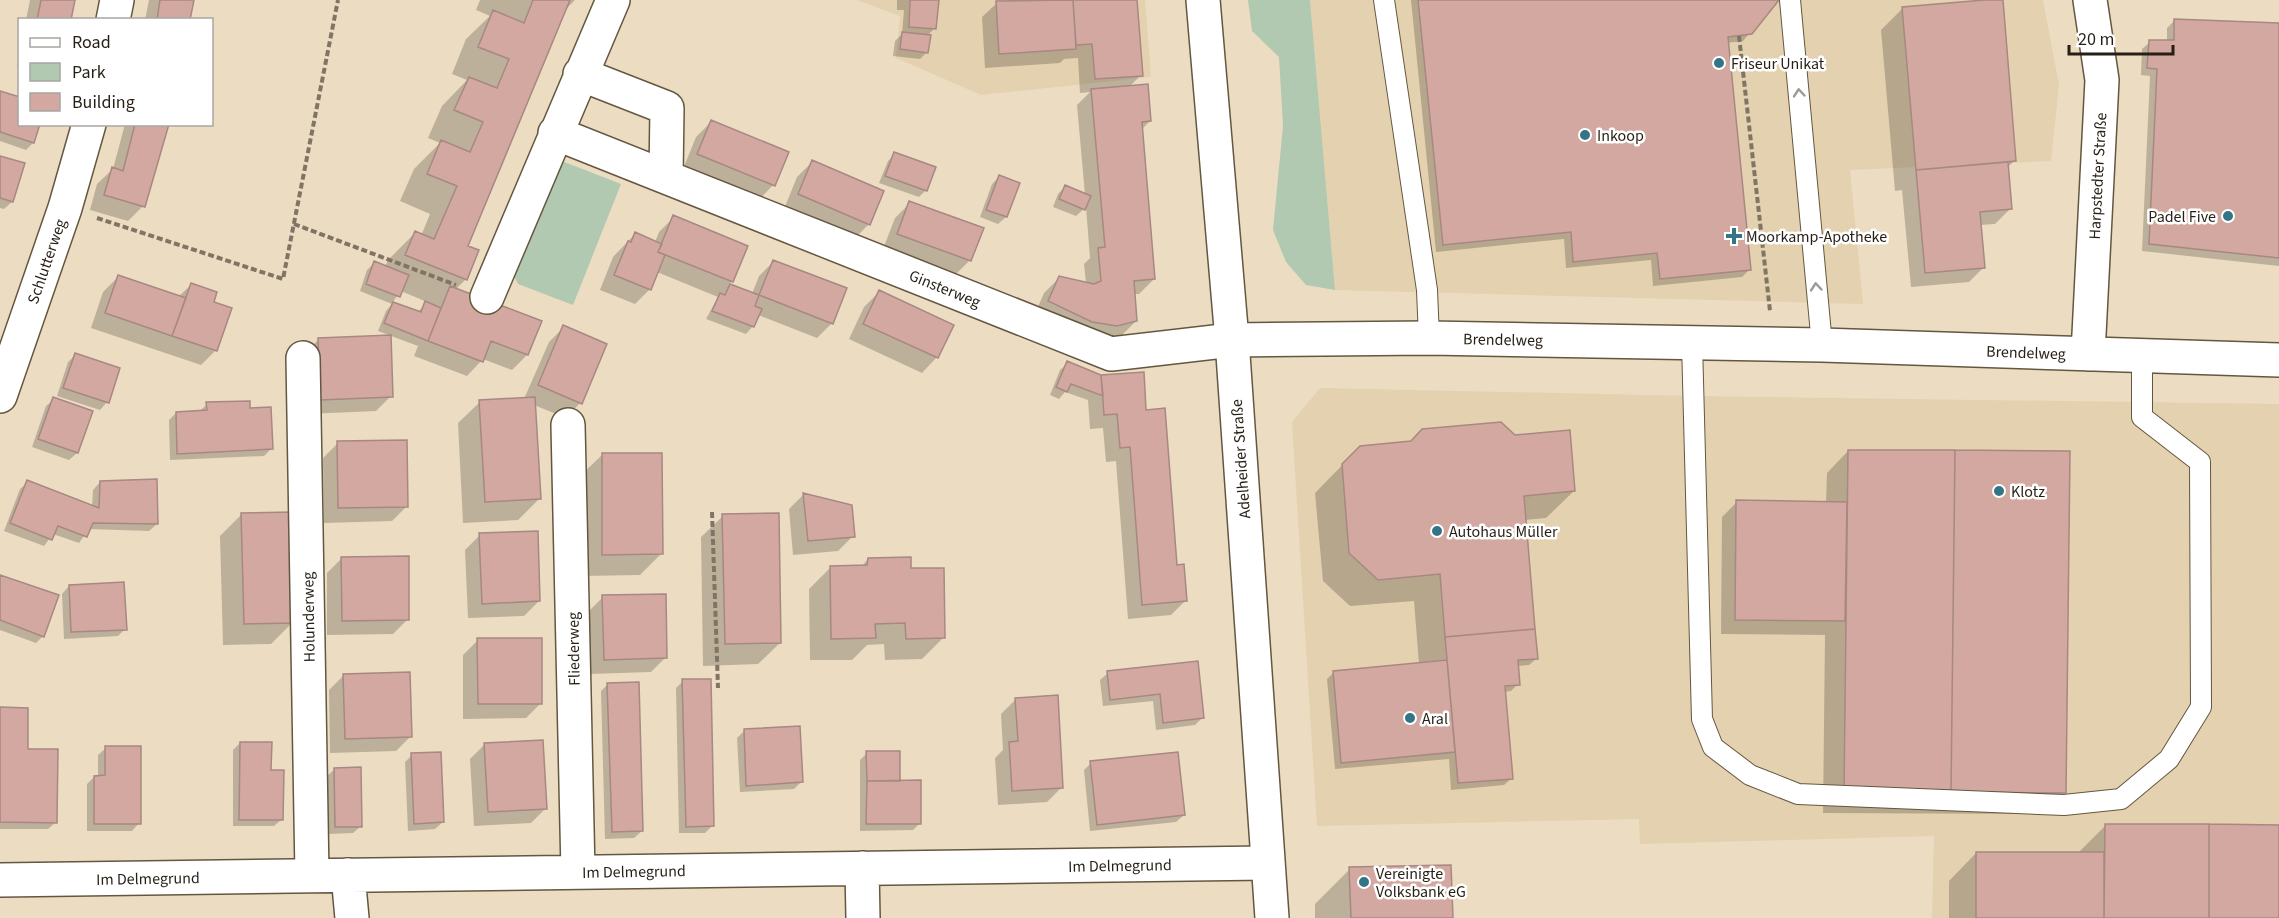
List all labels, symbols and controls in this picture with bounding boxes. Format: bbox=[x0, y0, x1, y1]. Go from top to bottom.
legend bbox=[18, 18, 213, 126]
scale bar bbox=[2069, 18, 2172, 56]
text: 20 m bbox=[2078, 27, 2114, 52]
text: Road bbox=[72, 30, 111, 55]
place label: Friseur Unikat bbox=[1731, 53, 1825, 75]
marker: Friseur Unikat bbox=[1712, 56, 1726, 70]
text: Park bbox=[72, 60, 106, 85]
one-way arrow bbox=[1793, 88, 1806, 98]
text: Building bbox=[72, 90, 135, 115]
street label: Harpstedter Straße bbox=[2084, 112, 2112, 240]
place label: Inkoop bbox=[1597, 125, 1644, 147]
marker: Inkoop bbox=[1578, 128, 1592, 142]
place label: Padel Five bbox=[2148, 206, 2216, 228]
marker: Padel Five bbox=[2221, 209, 2235, 223]
street label: Schlutterweg bbox=[22, 216, 72, 307]
place label: Moorkamp-Apotheke bbox=[1746, 226, 1887, 248]
marker: Moorkamp-Apotheke bbox=[1727, 229, 1741, 243]
street label: Ginsterweg bbox=[906, 265, 984, 313]
one-way arrow bbox=[1810, 283, 1823, 292]
street label: Brendelweg bbox=[1463, 328, 1543, 352]
street label: Brendelweg bbox=[1986, 341, 2066, 365]
street label: Adelheider Straße bbox=[1226, 398, 1256, 519]
place label: Klotz bbox=[2011, 481, 2045, 503]
marker: Klotz bbox=[1992, 484, 2006, 498]
place label: Autohaus Müller bbox=[1449, 521, 1558, 543]
marker: Autohaus Müller bbox=[1430, 524, 1444, 538]
street label: Holunderweg bbox=[297, 571, 321, 662]
street label: Fliederweg bbox=[562, 612, 586, 686]
place label: Aral bbox=[1422, 708, 1448, 730]
marker: Aral bbox=[1403, 711, 1417, 725]
street label: Im Delmegrund bbox=[1068, 854, 1172, 878]
street label: Im Delmegrund bbox=[582, 860, 686, 884]
place label: Vereinigte Volksbank eG bbox=[1376, 863, 1466, 903]
street label: Im Delmegrund bbox=[96, 867, 200, 891]
marker: Vereinigte Volksbank eG bbox=[1357, 875, 1371, 889]

